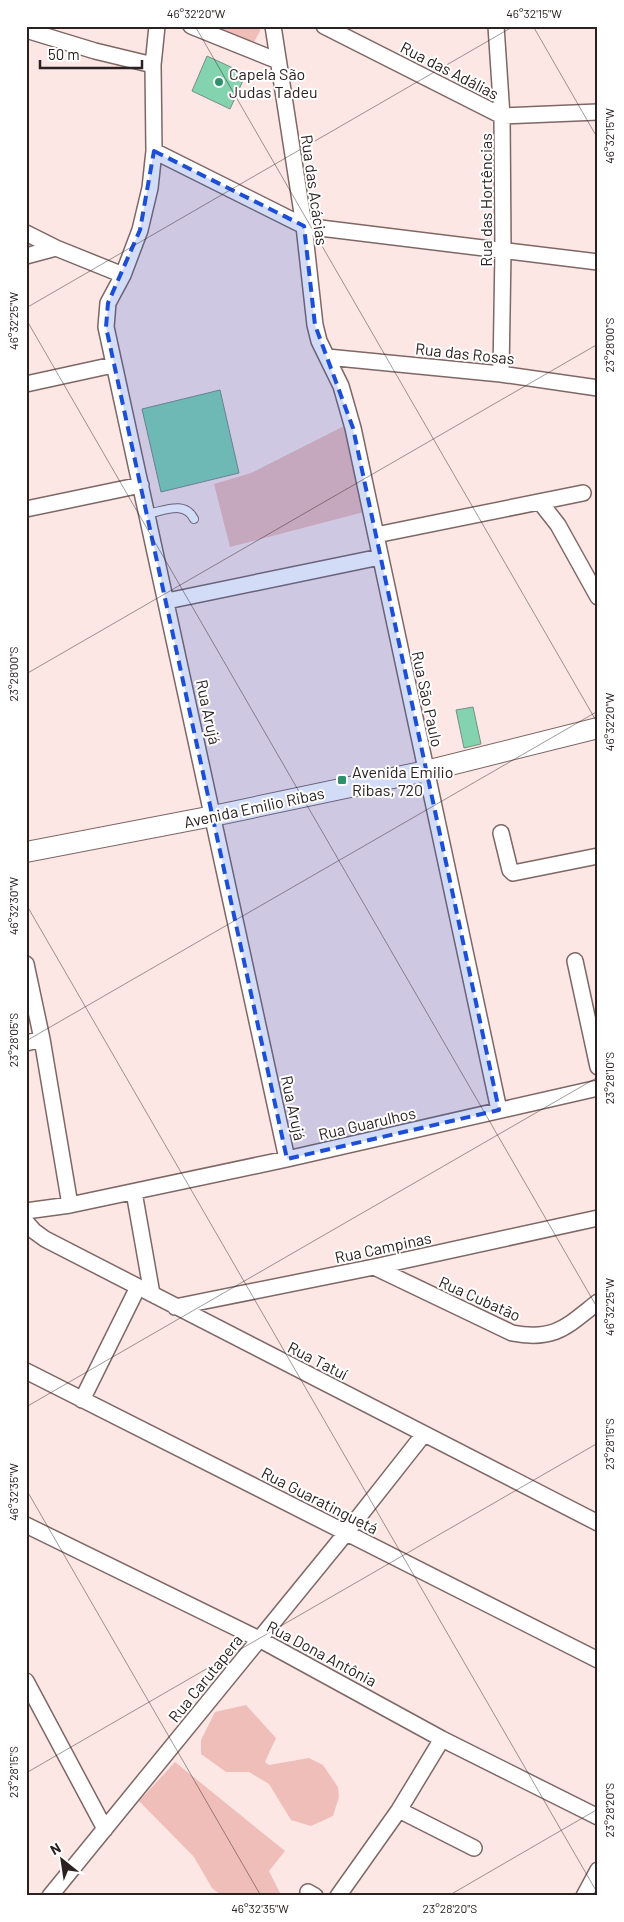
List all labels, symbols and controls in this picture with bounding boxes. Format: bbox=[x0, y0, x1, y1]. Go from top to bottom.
text: 46°32'20"W bbox=[167, 6, 226, 20]
text: 46°32'15"W bbox=[506, 6, 562, 20]
street label: Rua das Adálias bbox=[398, 37, 502, 103]
scale bar bbox=[40, 38, 142, 70]
text: 50 m bbox=[48, 45, 80, 63]
place label: Capela São Judas Tadeu bbox=[229, 64, 318, 101]
marker: Capela São Judas Tadeu bbox=[213, 76, 225, 88]
text: 46°32'15"W bbox=[602, 108, 616, 164]
street label: Rua das Acácias bbox=[298, 133, 332, 247]
street label: Rua das Hortências bbox=[476, 133, 495, 267]
text: 46°32'25"W bbox=[6, 292, 20, 350]
text: 23°28'00"S bbox=[602, 317, 616, 373]
street label: Rua das Rosas bbox=[414, 338, 516, 368]
text: 23°28'00"S bbox=[6, 646, 20, 702]
street label: Rua São Paulo bbox=[409, 649, 447, 749]
street label: Rua Arujá bbox=[193, 678, 225, 746]
text: 46°32'20"W bbox=[602, 692, 616, 751]
place label: Avenida Emilio Ribas, 720 bbox=[352, 762, 453, 799]
marker: Avenida Emilio Ribas, 720 bbox=[336, 774, 348, 786]
street label: Avenida Emilio Ribas bbox=[182, 783, 326, 831]
text: 46°32'30"W bbox=[6, 876, 20, 935]
text: 23°28'05"S bbox=[6, 1013, 20, 1067]
text: 23°28'10"S bbox=[602, 1052, 616, 1104]
street label: Rua Arujá bbox=[278, 1074, 310, 1142]
street label: Rua Guarulhos bbox=[316, 1103, 418, 1143]
street label: Rua Campinas bbox=[333, 1228, 433, 1266]
street label: Rua Cubatão bbox=[436, 1272, 524, 1324]
text: 46°32'25"W bbox=[602, 1278, 616, 1336]
street label: Rua Tatuí bbox=[285, 1337, 352, 1383]
text: 23°28'15"S bbox=[602, 1418, 616, 1470]
street label: Rua Guaratinguetá bbox=[259, 1462, 381, 1538]
text: 46°32'35"W bbox=[6, 1463, 20, 1521]
street label: Rua Dona Antônia bbox=[264, 1616, 380, 1690]
street label: Rua Carutapera bbox=[164, 1630, 246, 1726]
text: 23°28'15"S bbox=[6, 1746, 20, 1798]
text: 23°28'20"S bbox=[602, 1783, 616, 1837]
north arrow bbox=[38, 1834, 88, 1884]
text: N bbox=[47, 1839, 64, 1858]
text: 46°32'35"W bbox=[231, 1901, 289, 1915]
text: 23°28'20"S bbox=[423, 1901, 477, 1915]

